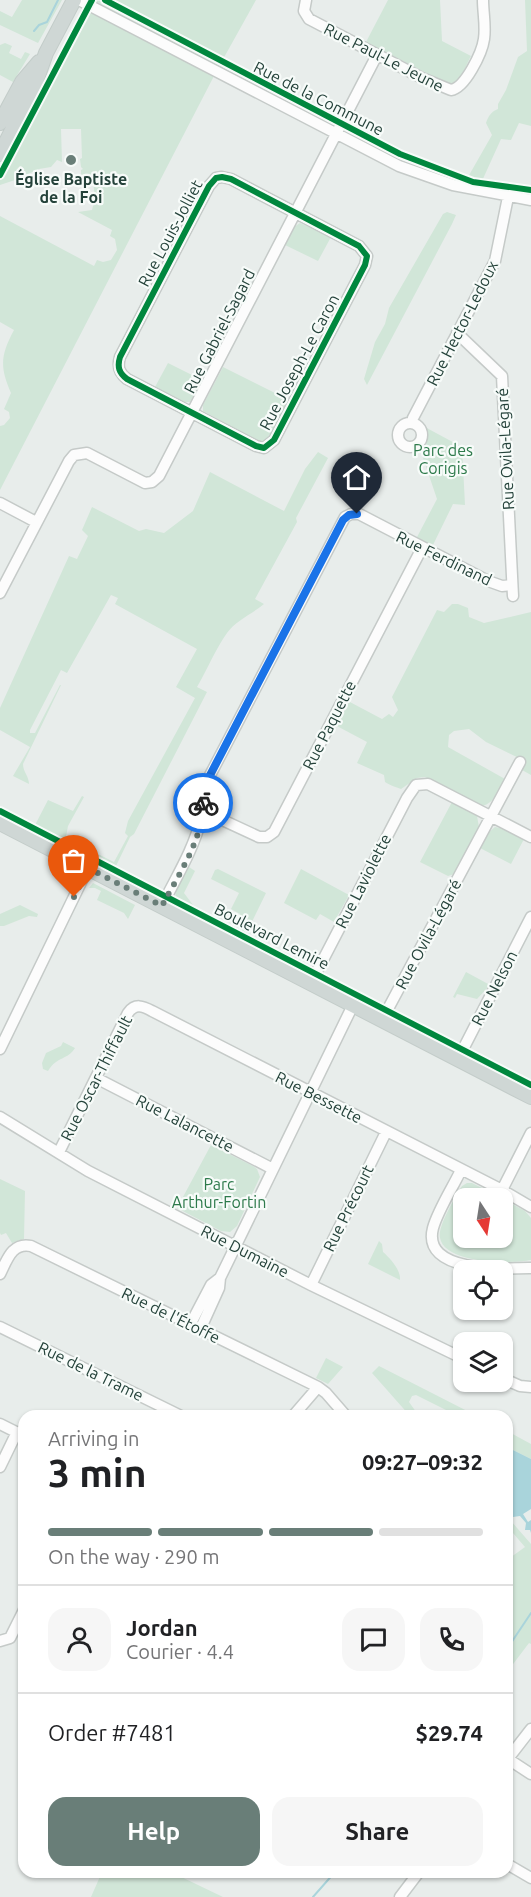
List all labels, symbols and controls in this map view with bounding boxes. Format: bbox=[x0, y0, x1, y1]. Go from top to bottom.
street label: Rue Paul-Le Jeune bbox=[321, 19, 447, 95]
street label: Rue de la Commune bbox=[251, 57, 387, 139]
marker: Église Baptiste de la Foi bbox=[64, 153, 78, 167]
place label: Église Baptiste de la Foi bbox=[15, 168, 127, 206]
street label: Rue Louis-Jolliet bbox=[134, 176, 206, 289]
street label: Rue Hector-Ledoux bbox=[423, 257, 501, 389]
street label: Rue Gabriel-Sagard bbox=[180, 266, 258, 396]
street label: Rue Joseph-Le Caron bbox=[256, 291, 342, 433]
street label: Rue Ovila-Légaré bbox=[493, 388, 517, 510]
park label: Parc des Corigis bbox=[413, 441, 473, 477]
pin bbox=[331, 452, 382, 514]
icon: home bbox=[340, 461, 373, 494]
street label: Rue Ferdinand bbox=[393, 527, 495, 589]
street label: Rue Paquette bbox=[299, 677, 359, 773]
courier bbox=[173, 773, 233, 833]
icon: bike bbox=[187, 787, 220, 820]
street label: Rue Laviolette bbox=[332, 831, 394, 931]
pin bbox=[48, 835, 99, 897]
icon: bag bbox=[57, 844, 90, 877]
street label: Rue Ovila-Légaré bbox=[391, 876, 465, 992]
street label: Boulevard Lemire bbox=[212, 899, 332, 973]
street label: Rue Nelson bbox=[467, 948, 521, 1028]
street label: Rue Oscar-Thiffault bbox=[57, 1012, 136, 1144]
street label: Rue Bessette bbox=[273, 1067, 365, 1127]
street label: Rue Lalancette bbox=[133, 1091, 237, 1155]
street label: Rue Précourt bbox=[319, 1161, 377, 1254]
park label: Parc Arthur-Fortin bbox=[172, 1175, 266, 1211]
north arrow bbox=[453, 1188, 513, 1248]
map controls bbox=[453, 1188, 513, 1392]
street label: Rue Dumaine bbox=[198, 1221, 292, 1281]
button: locate bbox=[453, 1260, 513, 1320]
street label: Rue de l'Étoffe bbox=[119, 1282, 224, 1347]
button: layers bbox=[453, 1332, 513, 1392]
street label: Rue de la Trame bbox=[35, 1338, 147, 1404]
text: Arriving in bbox=[48, 1427, 139, 1450]
text: 09:27–09:32 bbox=[362, 1449, 483, 1474]
text: 3 min bbox=[48, 1451, 147, 1494]
text: On the way · 290 m bbox=[48, 1545, 220, 1568]
button: person bbox=[48, 1608, 111, 1671]
button: chat bbox=[342, 1608, 405, 1671]
button: phone bbox=[420, 1608, 483, 1671]
text: Jordan bbox=[126, 1615, 198, 1640]
text: Courier · 4.4 bbox=[126, 1640, 234, 1663]
text: Order #7481 bbox=[48, 1720, 176, 1745]
text: $29.74 bbox=[416, 1720, 483, 1745]
button: Help bbox=[48, 1797, 260, 1866]
button: Share bbox=[272, 1797, 483, 1866]

